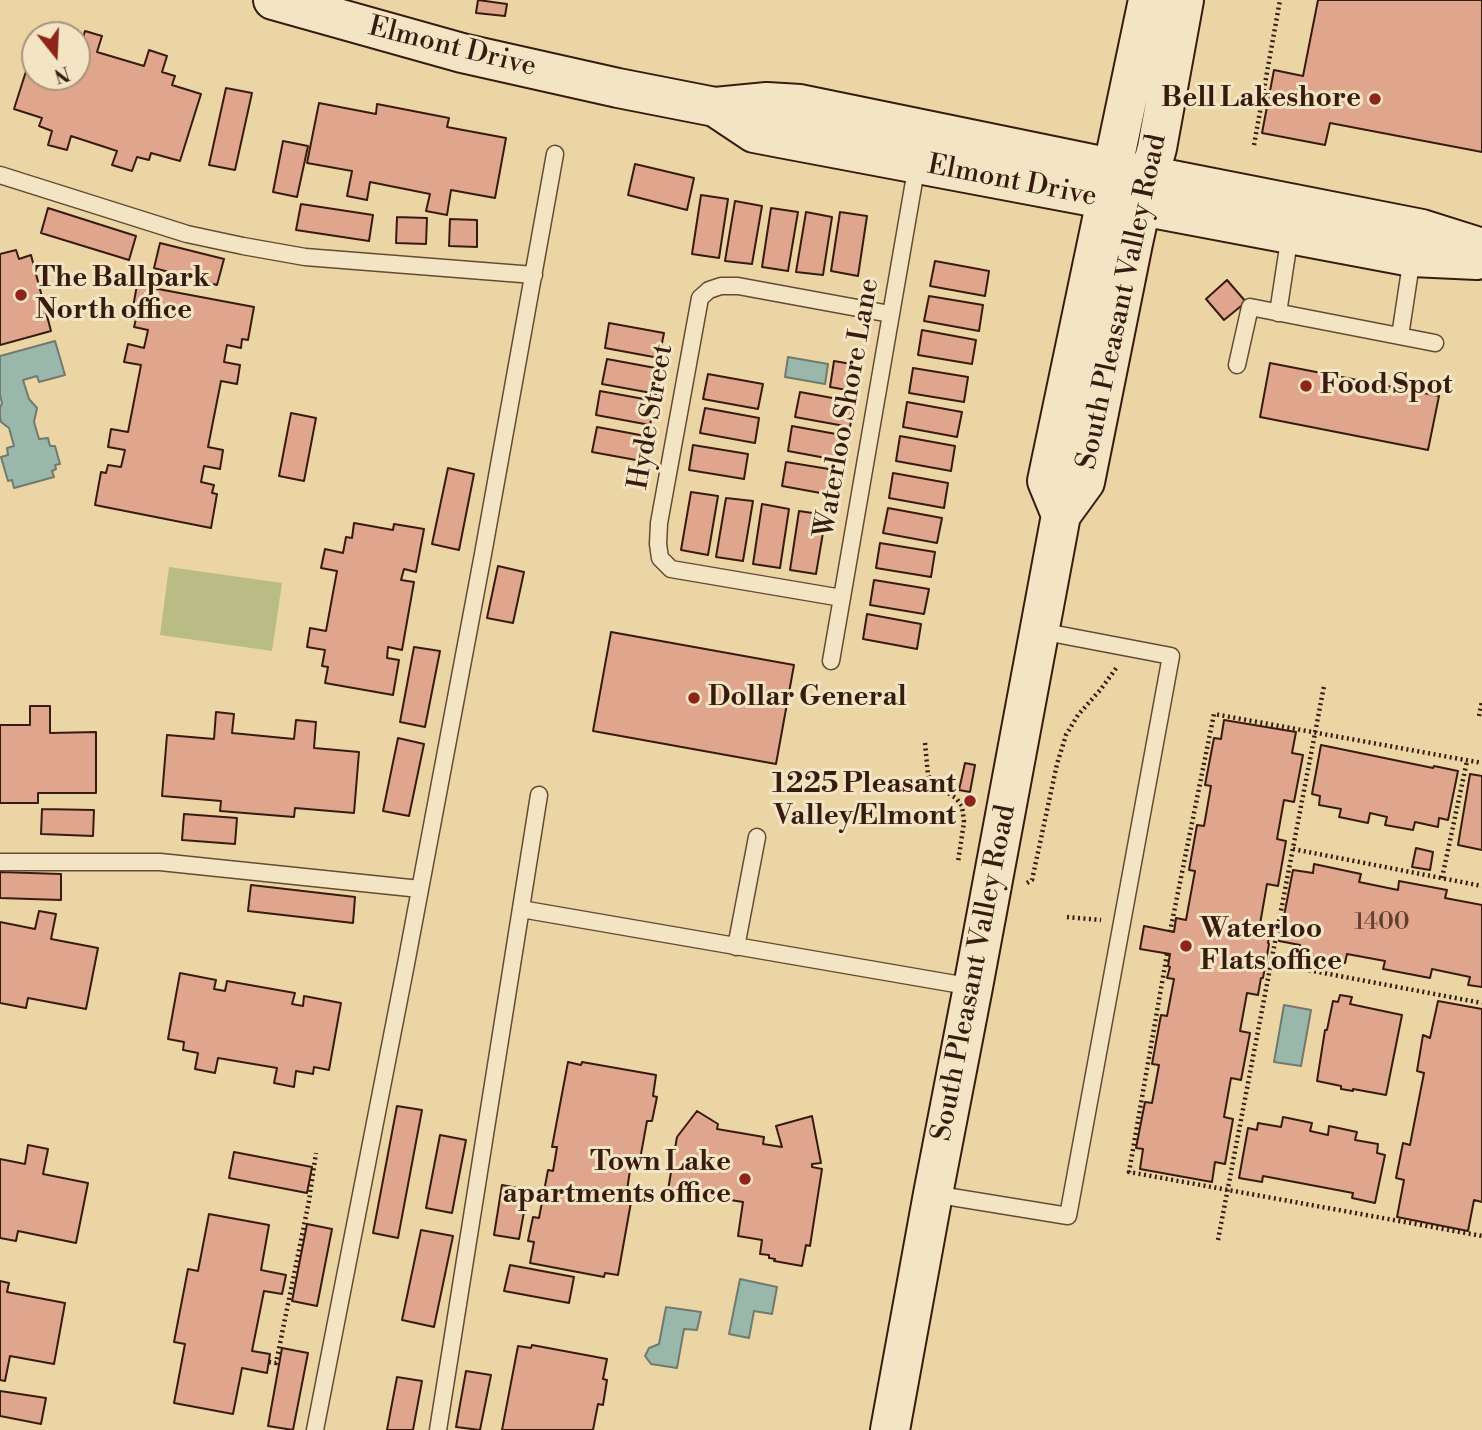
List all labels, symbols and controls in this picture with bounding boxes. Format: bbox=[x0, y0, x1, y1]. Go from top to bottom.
street label: Elmont Drive bbox=[365, 11, 539, 85]
north arrow bbox=[21, 21, 91, 91]
text: N bbox=[51, 60, 73, 88]
place label: Bell Lakeshore bbox=[1161, 82, 1361, 116]
marker: Bell Lakeshore bbox=[1367, 91, 1383, 107]
street label: South Pleasant Valley Road bbox=[1071, 131, 1175, 473]
street label: Elmont Drive bbox=[925, 149, 1099, 215]
place label: The Ballpark North office bbox=[35, 262, 210, 328]
street label: Waterloo Shore Lane bbox=[809, 276, 887, 540]
marker: The Ballpark North office bbox=[13, 287, 29, 303]
street label: Hyde Street bbox=[623, 342, 681, 492]
place label: Food Spot bbox=[1320, 369, 1452, 403]
marker: Food Spot bbox=[1298, 378, 1314, 394]
place label: Dollar General bbox=[708, 681, 907, 715]
marker: Dollar General bbox=[686, 690, 702, 706]
place label: 1225 Pleasant Valley/Elmont bbox=[772, 768, 956, 834]
marker: 1225 Pleasant Valley/Elmont bbox=[962, 793, 978, 809]
street label: South Pleasant Valley Road bbox=[926, 802, 1024, 1144]
house number: 1400 bbox=[1354, 909, 1410, 937]
place label: Waterloo Flats office bbox=[1200, 913, 1342, 979]
marker: Waterloo Flats office bbox=[1178, 938, 1194, 954]
place label: Town Lake apartments office bbox=[502, 1146, 731, 1212]
marker: Town Lake apartments office bbox=[737, 1171, 753, 1187]

